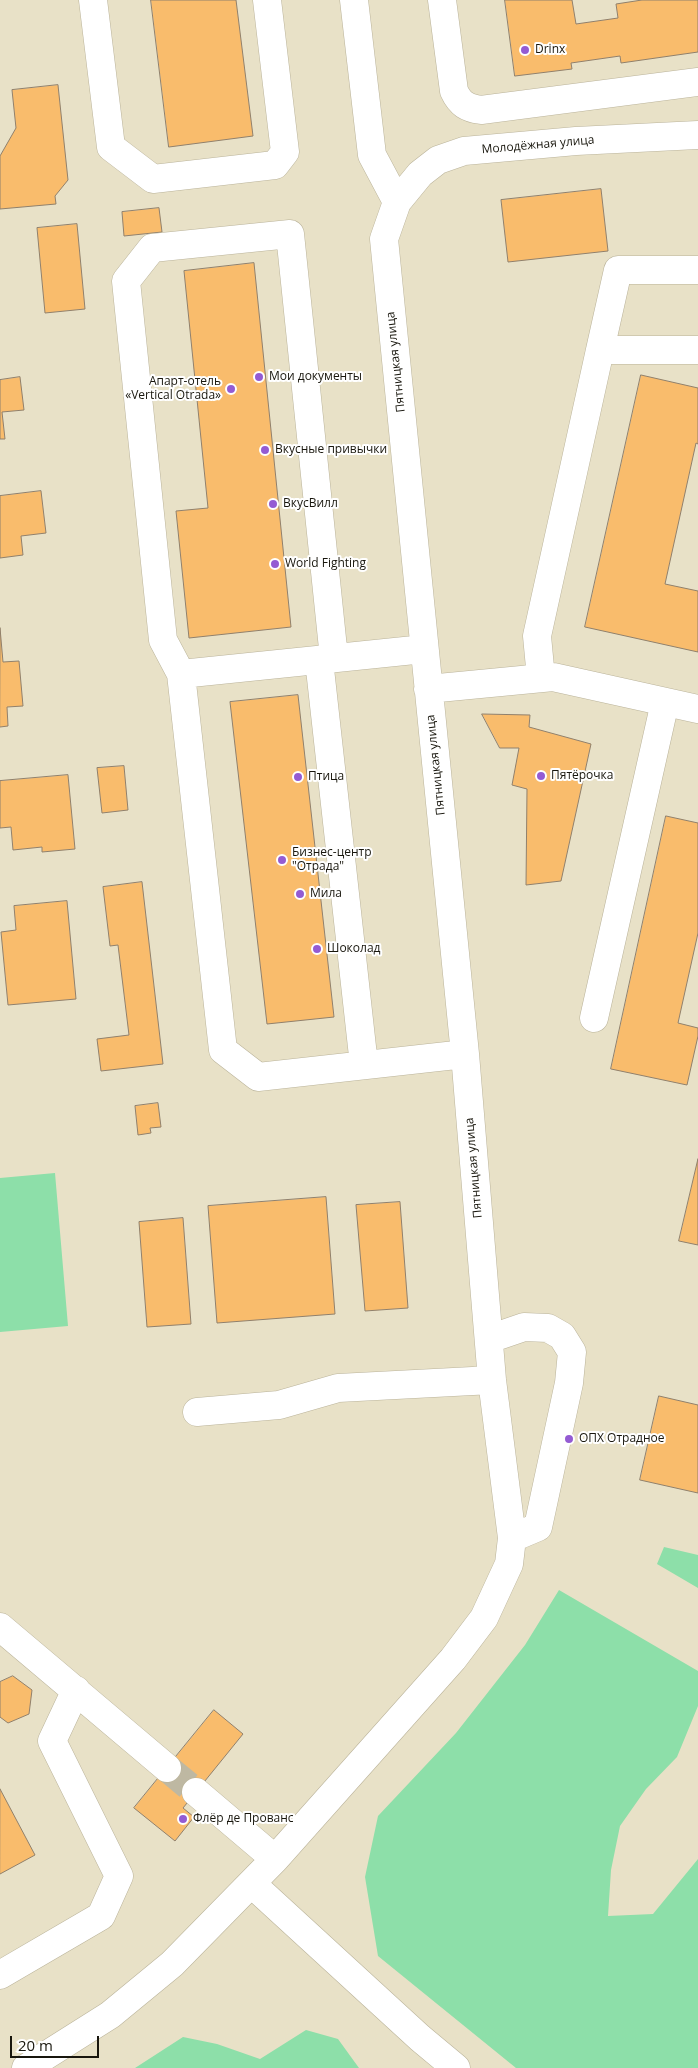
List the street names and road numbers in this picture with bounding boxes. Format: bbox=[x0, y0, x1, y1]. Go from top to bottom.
street label: Молодёжная улица bbox=[481, 133, 595, 157]
street label: Пятницкая улица bbox=[384, 311, 408, 413]
street label: Пятницкая улица bbox=[424, 714, 448, 816]
street label: Пятницкая улица bbox=[462, 1117, 486, 1219]

